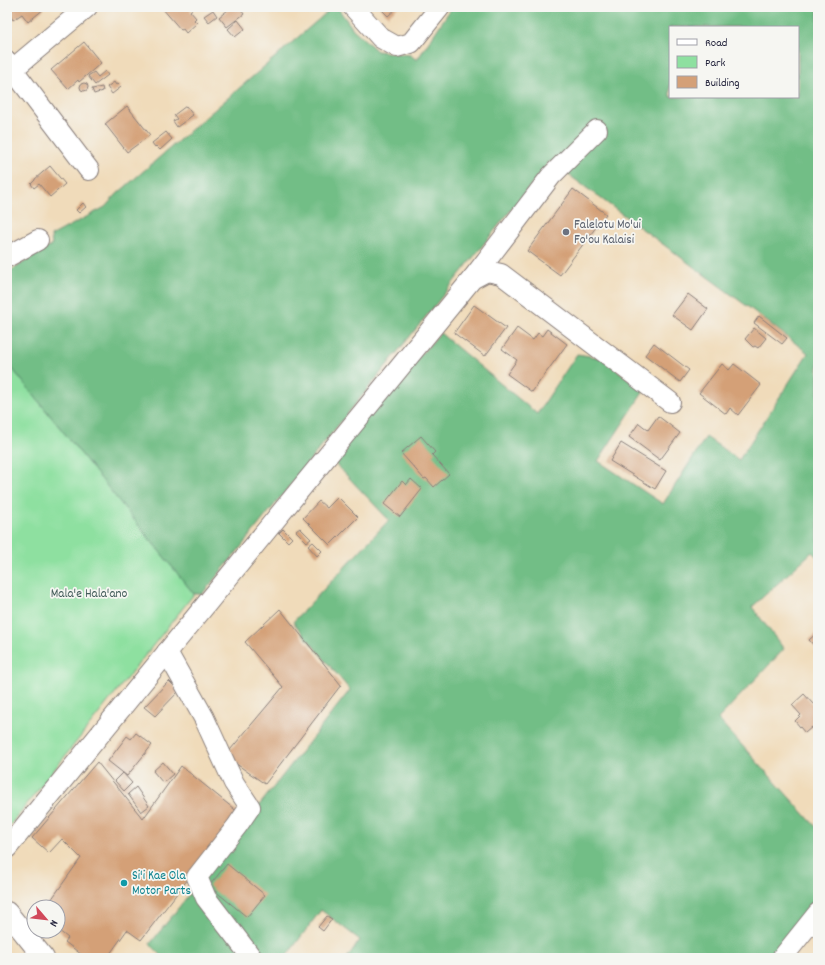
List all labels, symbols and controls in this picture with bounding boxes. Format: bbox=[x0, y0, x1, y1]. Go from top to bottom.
legend bbox=[669, 26, 799, 98]
text: Road bbox=[705, 35, 727, 52]
text: Park bbox=[705, 55, 726, 72]
text: Building bbox=[705, 75, 740, 92]
place label: Falelotu Mo'ui Fo'ou Kalaisi bbox=[574, 216, 642, 250]
marker: Falelotu Mo'ui Fo'ou Kalaisi bbox=[561, 227, 571, 237]
park label: Mala'e Hala'ano bbox=[51, 585, 127, 604]
place label: Si'i Kae Ola Motor Parts bbox=[132, 867, 191, 901]
marker: Si'i Kae Ola Motor Parts bbox=[119, 878, 129, 888]
north arrow bbox=[26, 899, 66, 939]
text: N bbox=[44, 917, 61, 929]

